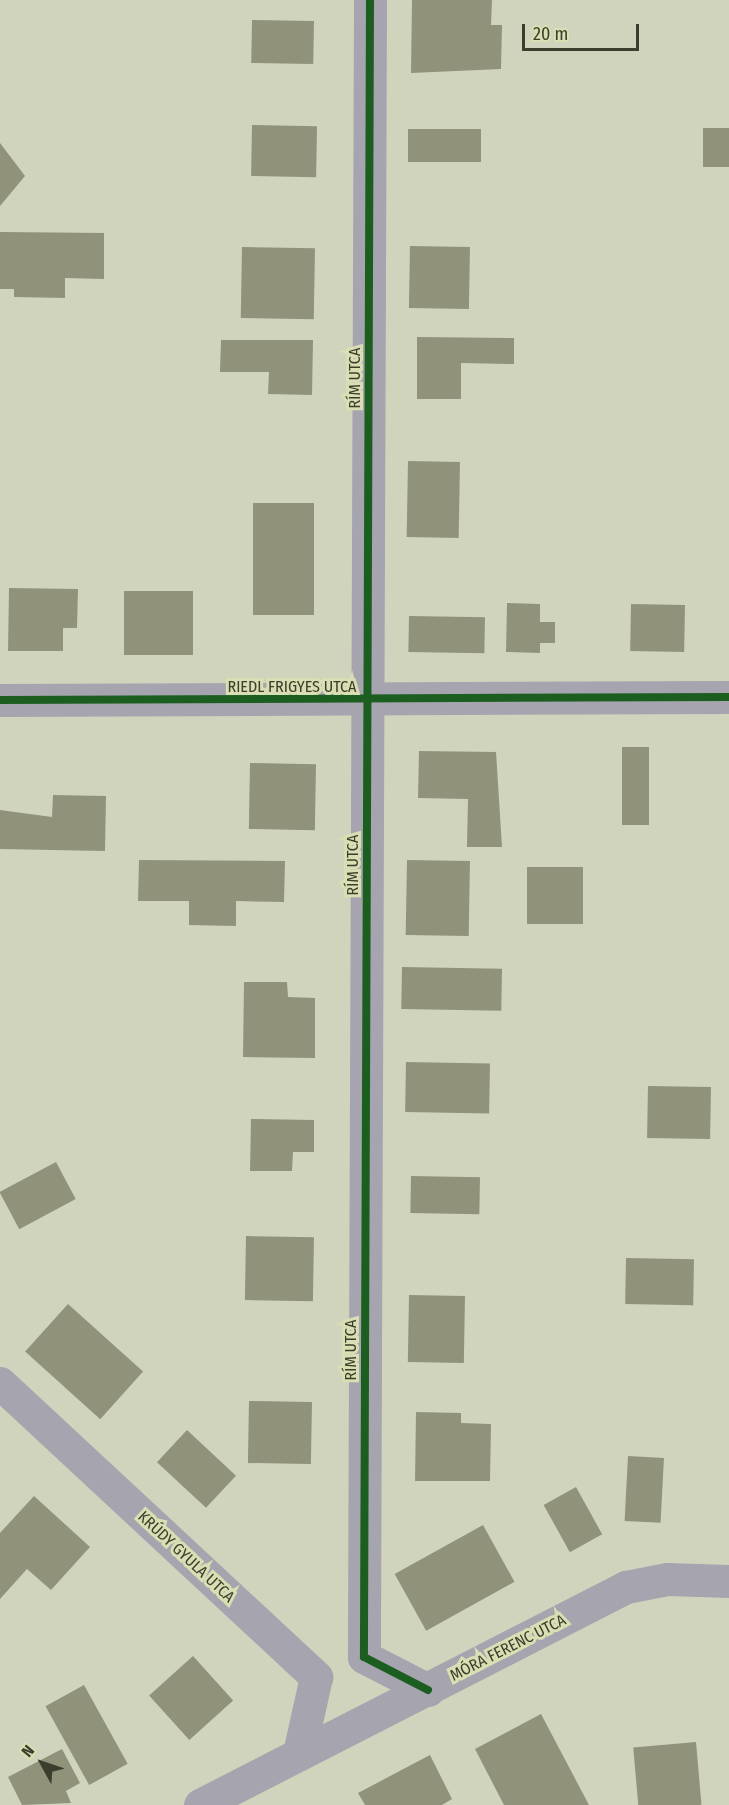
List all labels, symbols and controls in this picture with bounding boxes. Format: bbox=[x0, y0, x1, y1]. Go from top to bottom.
scale bar bbox=[525, 12, 642, 50]
text: 20 m bbox=[533, 23, 568, 45]
street label: RÍM UTCA bbox=[345, 348, 365, 408]
street label: RIEDL FRIGYES UTCA bbox=[227, 677, 357, 697]
street label: RÍM UTCA bbox=[343, 835, 363, 895]
street label: RÍM UTCA bbox=[341, 1320, 361, 1380]
street label: KRÚDY GYULA UTCA bbox=[134, 1507, 238, 1607]
street label: MÓRA FERENC UTCA bbox=[447, 1611, 569, 1685]
north arrow bbox=[12, 1733, 72, 1793]
text: N bbox=[17, 1741, 38, 1761]

